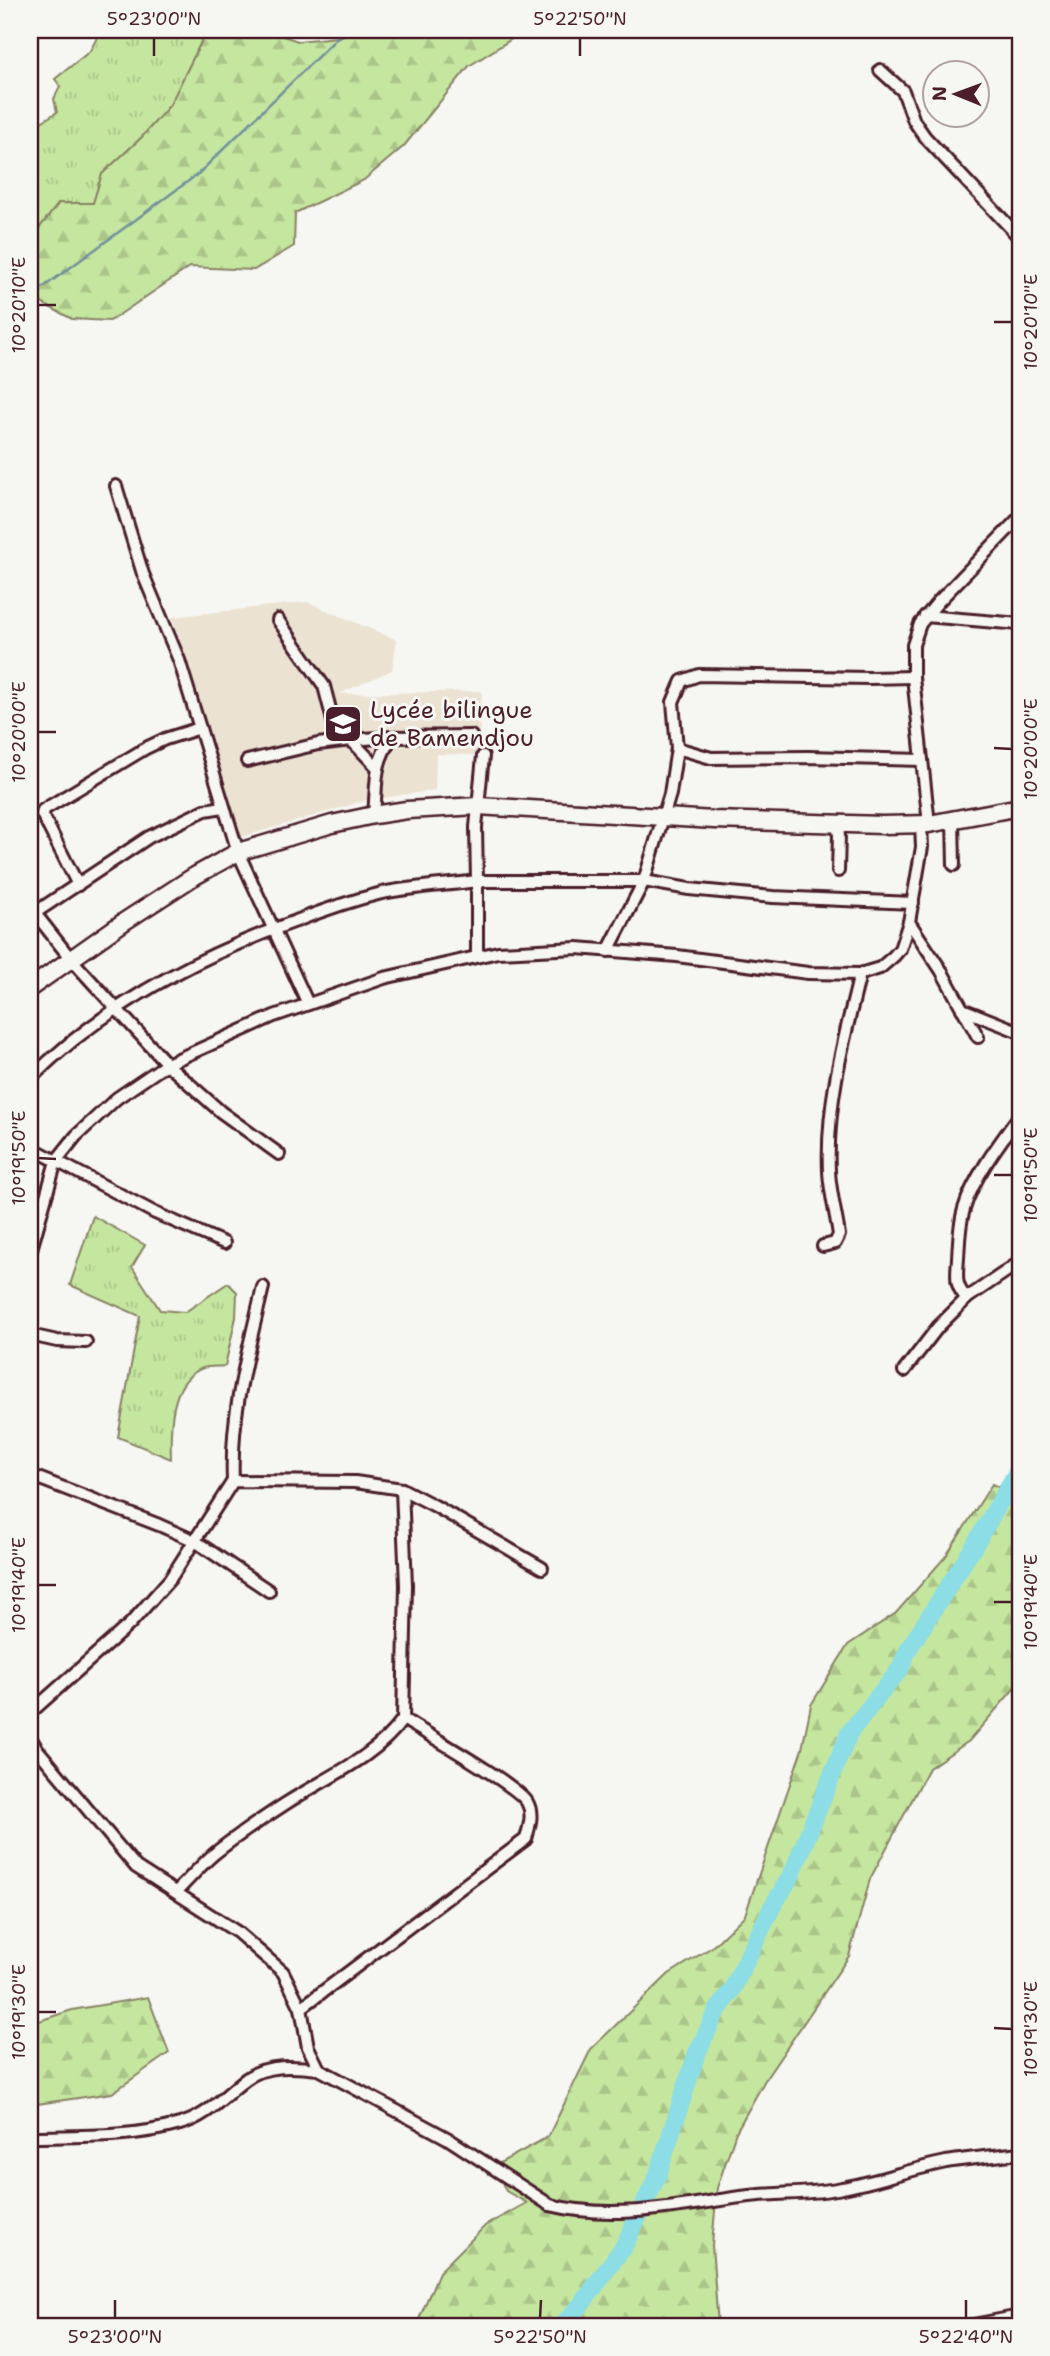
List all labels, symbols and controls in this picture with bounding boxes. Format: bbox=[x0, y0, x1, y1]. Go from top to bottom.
text: 5°23'00"N bbox=[107, 7, 201, 31]
text: 5°22'50"N bbox=[533, 7, 627, 31]
north arrow bbox=[920, 60, 990, 130]
text: N bbox=[927, 86, 952, 101]
text: 10°20'10"E bbox=[7, 257, 31, 353]
text: 10°20'10"E bbox=[1019, 274, 1043, 370]
text: 10°20'00"E bbox=[7, 681, 31, 783]
place label: Lycée bilingue de Bamendjou bbox=[370, 694, 534, 754]
text: 10°20'00"E bbox=[1019, 698, 1043, 800]
school or university icon: Lycée bilingue de Bamendjou bbox=[322, 703, 364, 745]
text: 10°19'50"E bbox=[7, 1111, 31, 1206]
text: 10°19'50"E bbox=[1019, 1128, 1043, 1223]
text: 10°19'40"E bbox=[7, 1537, 31, 1633]
text: 10°19'40"E bbox=[1019, 1554, 1043, 1650]
text: 10°19'30"E bbox=[7, 1964, 31, 2060]
text: 10°19'30"E bbox=[1019, 1981, 1043, 2077]
text: 5°23'00"N bbox=[68, 2325, 162, 2349]
text: 5°22'50"N bbox=[493, 2325, 587, 2349]
text: 5°22'40"N bbox=[919, 2325, 1013, 2349]

